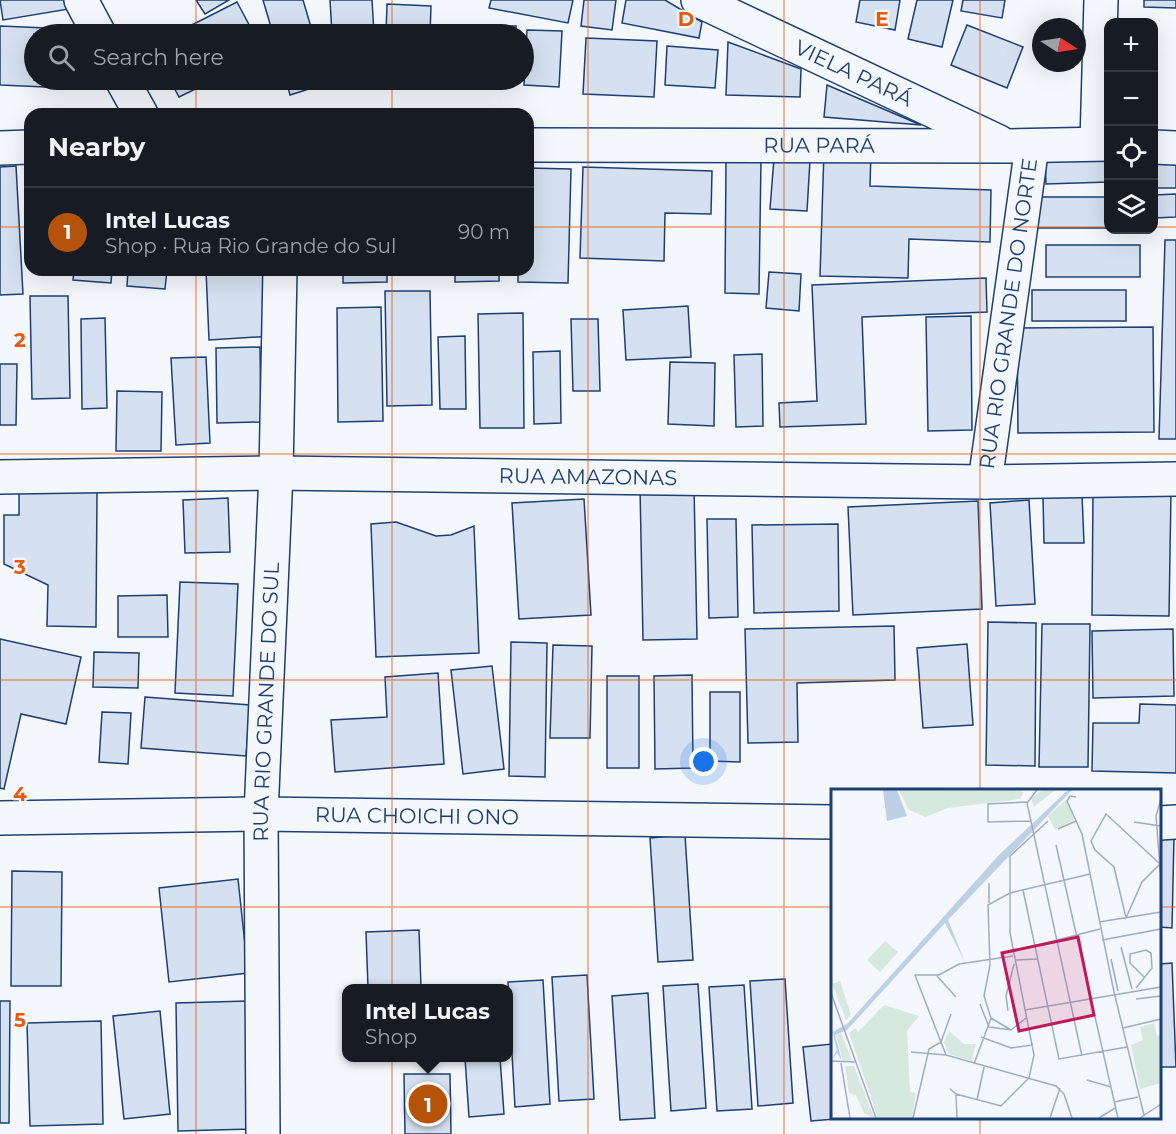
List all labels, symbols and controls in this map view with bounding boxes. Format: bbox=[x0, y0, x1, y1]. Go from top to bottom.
text: D bbox=[678, 7, 694, 31]
text: E bbox=[875, 7, 889, 31]
north arrow bbox=[1032, 18, 1086, 72]
map controls bbox=[1104, 18, 1158, 234]
button: + bbox=[1104, 18, 1158, 72]
search box bbox=[24, 24, 534, 90]
street label: VIELA PARÁ bbox=[791, 35, 917, 112]
icon: search bbox=[45, 41, 78, 74]
text: Search here bbox=[93, 44, 224, 71]
button: − bbox=[1104, 72, 1158, 126]
button: locate bbox=[1104, 126, 1158, 180]
text: Nearby bbox=[48, 131, 145, 163]
street label: RUA PARÁ bbox=[763, 132, 876, 158]
street label: RUA RIO GRANDE DO NORTE bbox=[974, 157, 1042, 471]
button: layers bbox=[1104, 180, 1158, 234]
text: Intel Lucas bbox=[105, 207, 230, 234]
text: 1 bbox=[64, 220, 71, 244]
text: 90 m bbox=[458, 220, 510, 244]
text: Shop · Rua Rio Grande do Sul bbox=[105, 234, 396, 258]
text: 2 bbox=[14, 328, 26, 352]
street label: RUA AMAZONAS bbox=[499, 463, 677, 490]
text: 3 bbox=[13, 555, 26, 579]
street label: RUA RIO GRANDE DO SUL bbox=[248, 561, 284, 842]
your location bbox=[689, 747, 718, 776]
text: 4 bbox=[13, 782, 27, 806]
inset map bbox=[831, 789, 1161, 1119]
street label: RUA CHOICHI ONO bbox=[315, 802, 519, 830]
popup bbox=[342, 984, 513, 1062]
text: Intel Lucas bbox=[365, 998, 490, 1025]
text: 5 bbox=[14, 1008, 26, 1032]
text: Shop bbox=[365, 1025, 417, 1049]
pin: 1 bbox=[408, 1082, 448, 1126]

